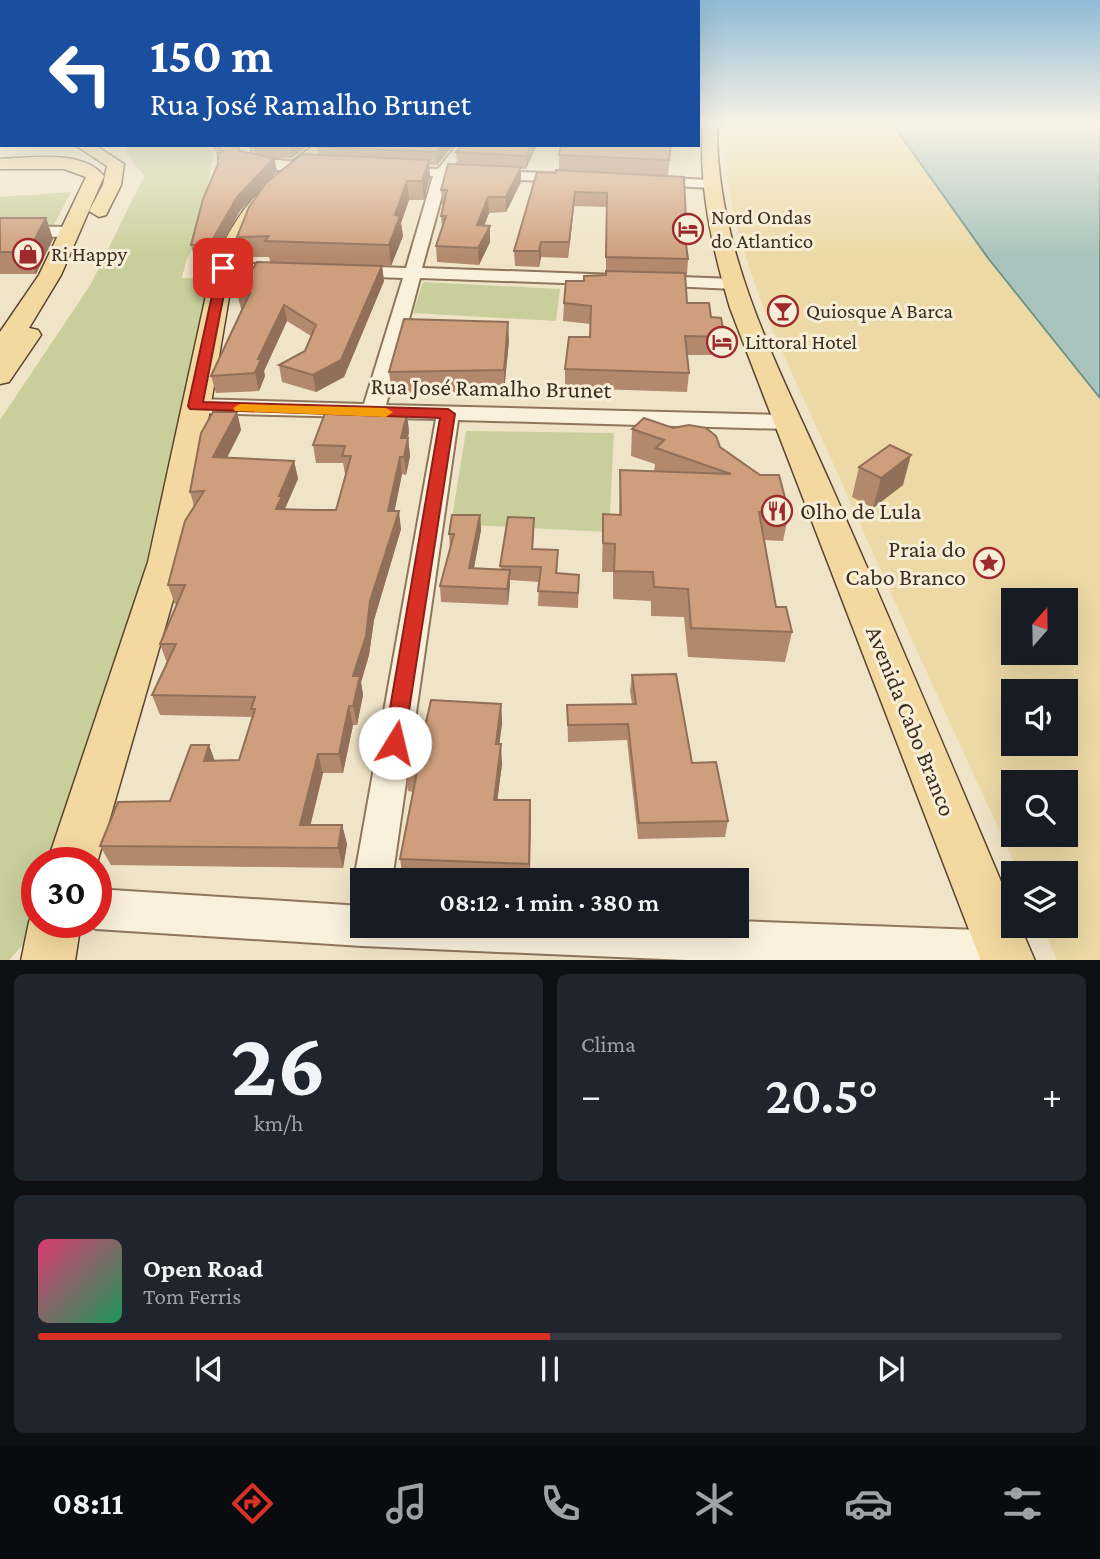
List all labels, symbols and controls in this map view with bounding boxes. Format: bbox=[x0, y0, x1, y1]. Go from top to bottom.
icon: left bbox=[35, 28, 126, 119]
text: 150 m bbox=[150, 28, 273, 83]
text: Rua José Ramalho Brunet bbox=[150, 86, 471, 122]
place label: Nord Ondas do Atlantico bbox=[711, 205, 813, 253]
hotel icon: Nord Ondas do Atlantico bbox=[671, 212, 705, 246]
shop icon: Ri Happy bbox=[11, 237, 45, 271]
pin bbox=[193, 238, 253, 298]
place label: Ri Happy bbox=[51, 242, 128, 266]
icon: arrive bbox=[204, 249, 242, 287]
bar icon: Quiosque A Barca bbox=[766, 294, 800, 328]
place label: Quiosque A Barca bbox=[806, 299, 953, 323]
hotel icon: Littoral Hotel bbox=[705, 325, 739, 359]
place label: Littoral Hotel bbox=[745, 330, 857, 354]
street label: Rua José Ramalho Brunet bbox=[370, 372, 613, 403]
restaurant icon: Olho de Lula bbox=[760, 494, 794, 528]
place label: Olho de Lula bbox=[800, 497, 921, 524]
place label: Praia do Cabo Branco bbox=[845, 535, 966, 590]
place icon: Praia do Cabo Branco bbox=[972, 546, 1006, 580]
north arrow bbox=[1001, 588, 1078, 665]
map controls bbox=[1001, 588, 1078, 938]
street label: Avenida Cabo Branco bbox=[861, 622, 962, 820]
button: sound bbox=[1001, 679, 1078, 756]
position arrow bbox=[358, 706, 432, 780]
button: search bbox=[1001, 770, 1078, 847]
speed limit sign: 30 bbox=[21, 847, 112, 938]
button: layers bbox=[1001, 861, 1078, 938]
text: 08:12 · 1 min · 380 m bbox=[440, 888, 659, 917]
text: 26 bbox=[230, 1013, 327, 1115]
text: Clima bbox=[581, 1031, 636, 1057]
text: 20.5° bbox=[765, 1066, 878, 1124]
text: − bbox=[581, 1074, 601, 1116]
text: + bbox=[1042, 1074, 1062, 1116]
text: km/h bbox=[254, 1110, 303, 1136]
text: Open Road bbox=[143, 1254, 263, 1283]
text: Tom Ferris bbox=[143, 1283, 241, 1309]
icon: previous bbox=[190, 1350, 228, 1388]
icon: pause bbox=[531, 1350, 569, 1388]
icon: next bbox=[872, 1350, 910, 1388]
icon: directions bbox=[228, 1479, 277, 1528]
icon: music bbox=[382, 1479, 431, 1528]
icon: phone bbox=[536, 1479, 585, 1528]
icon: climate bbox=[690, 1479, 739, 1528]
icon: car bbox=[844, 1479, 893, 1528]
icon: filters bbox=[998, 1479, 1047, 1528]
text: 08:11 bbox=[53, 1485, 123, 1521]

